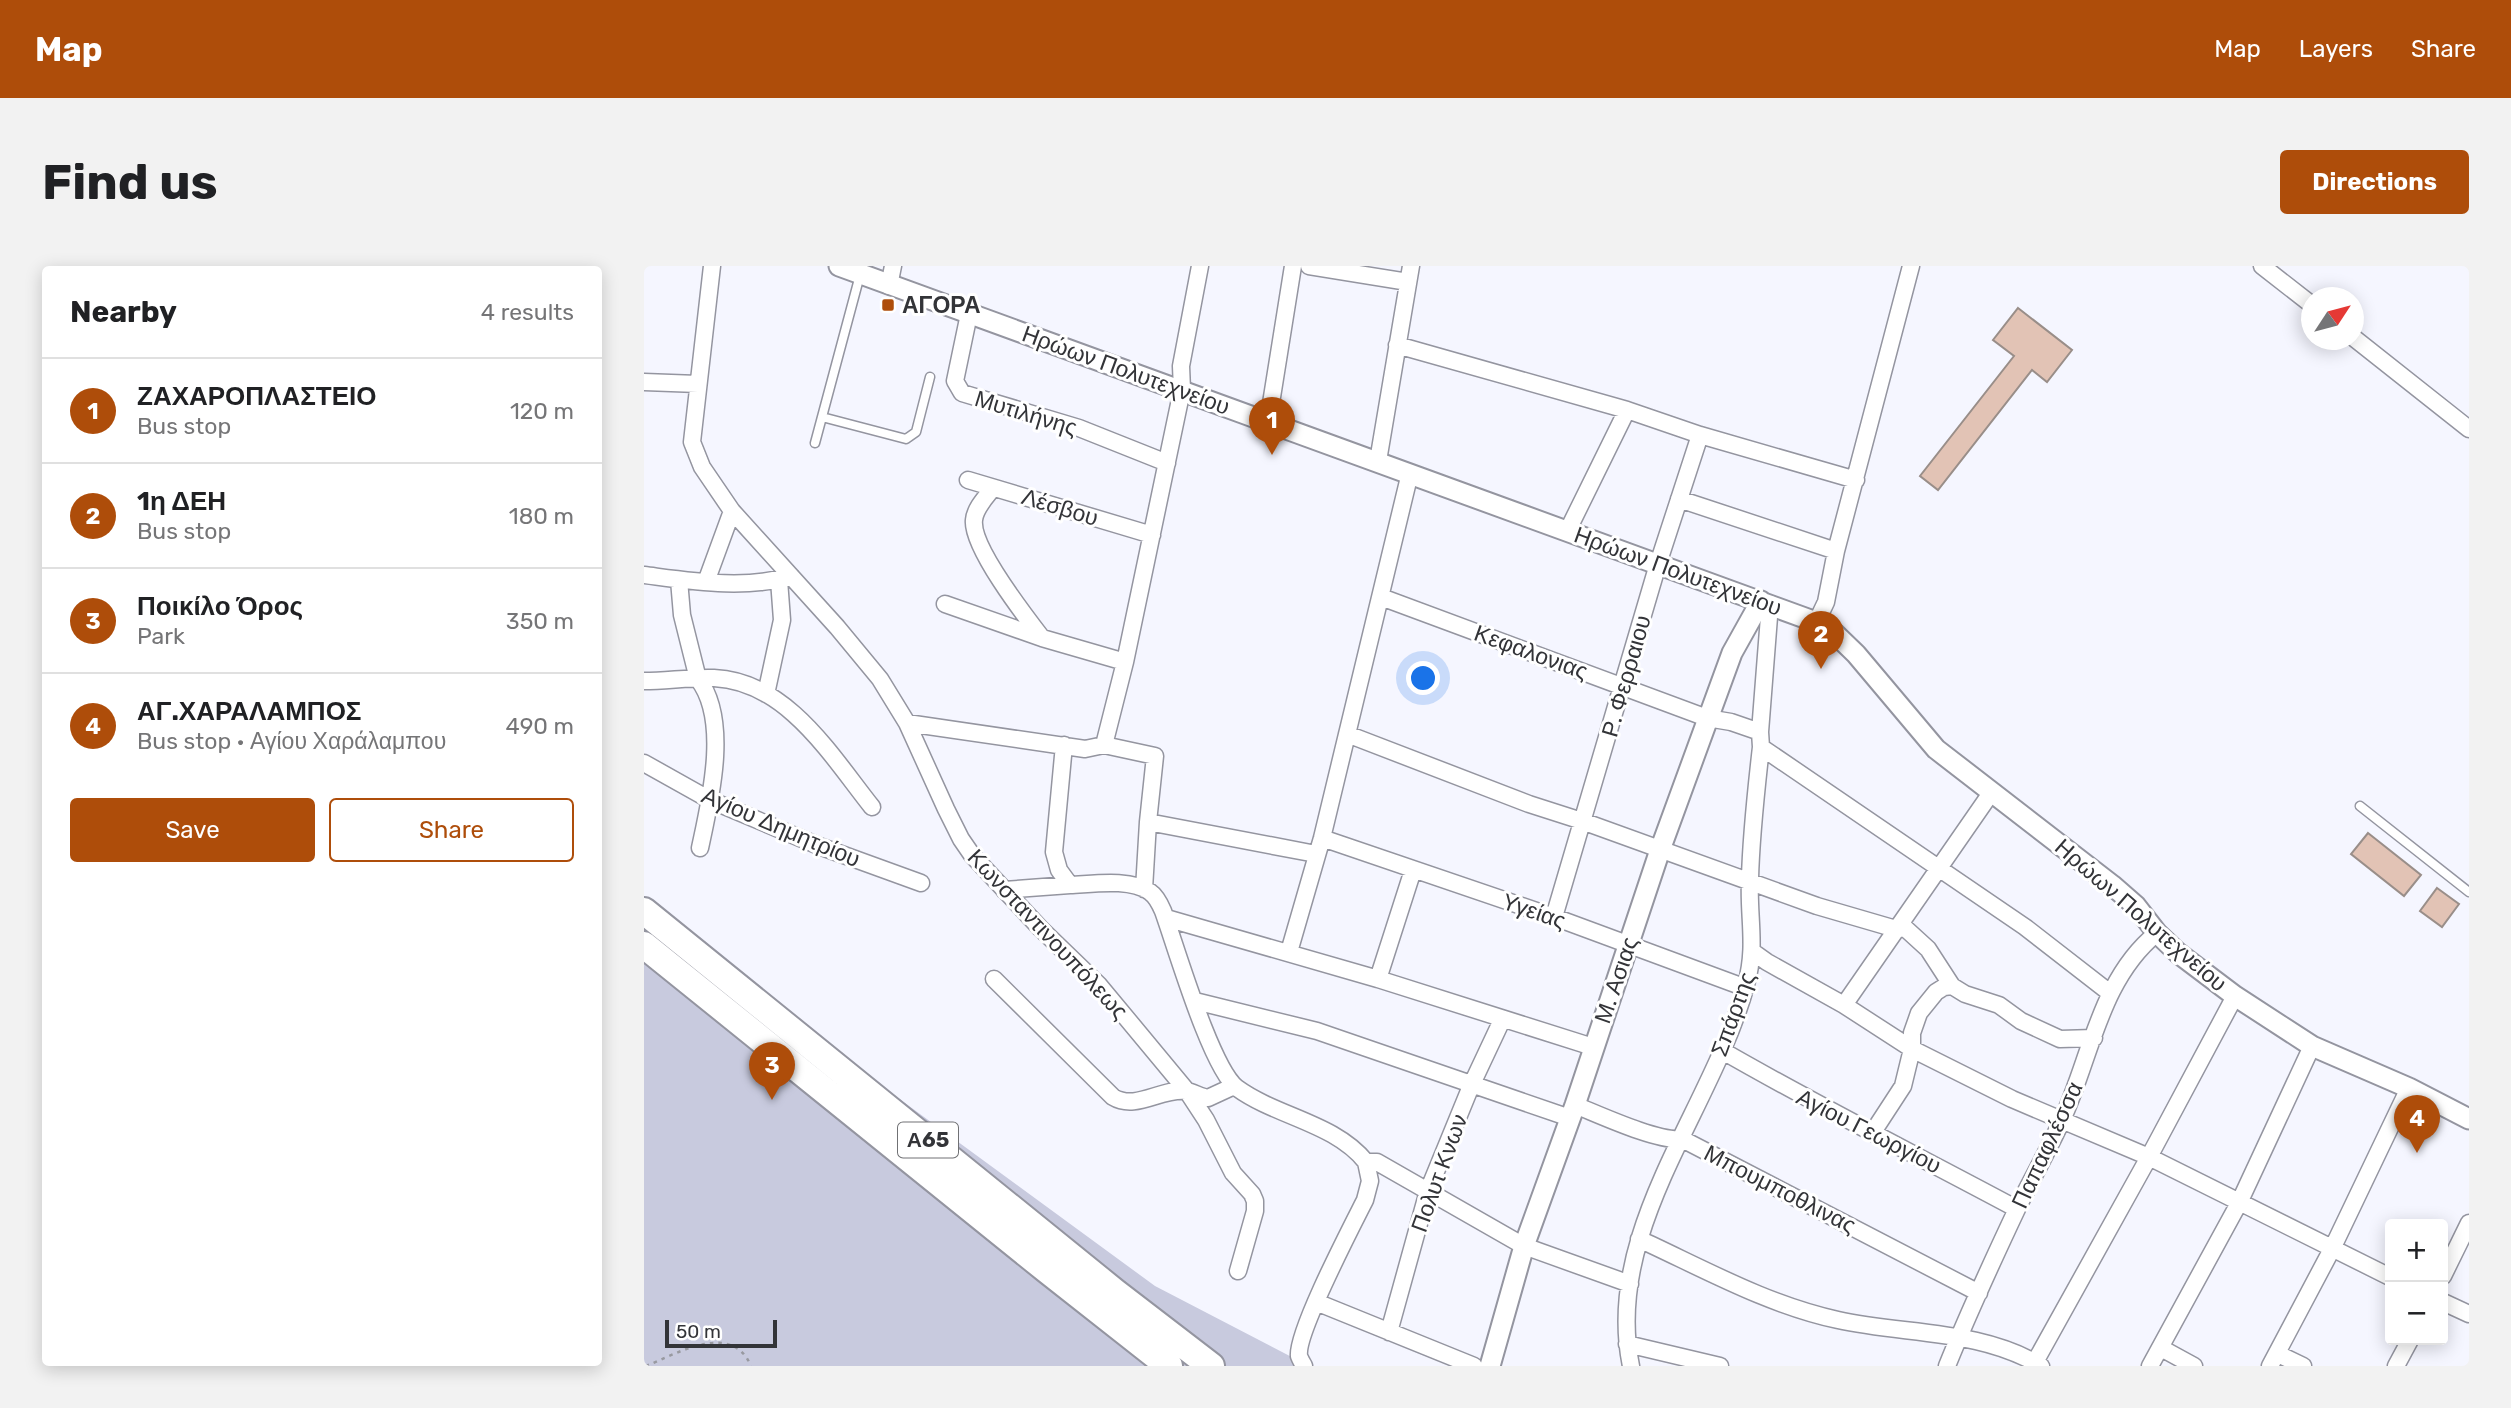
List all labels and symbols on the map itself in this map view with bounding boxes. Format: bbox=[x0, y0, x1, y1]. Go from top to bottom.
north arrow bbox=[2301, 287, 2364, 350]
place label: ΑΓΟΡΑ bbox=[902, 291, 981, 319]
marker: ΑΓΟΡΑ bbox=[880, 297, 896, 313]
street label: Ηρώων Πολυτεχνείου bbox=[1018, 319, 1234, 421]
street label: Μυτιλήνης bbox=[971, 384, 1081, 442]
pin: 1 bbox=[1249, 397, 1295, 455]
street label: Λέσβου bbox=[1018, 482, 1102, 532]
street label: Ηρώων Πολυτεχνείου bbox=[1570, 520, 1786, 622]
pin: 2 bbox=[1798, 611, 1844, 669]
street label: Ρ. Φερραιου bbox=[1595, 612, 1657, 740]
street label: Κεφαλονιας bbox=[1470, 619, 1592, 685]
your location bbox=[1406, 661, 1440, 695]
street label: Αγίου Δημητρίου bbox=[698, 781, 864, 873]
street label: Ηρώων Πολυτεχνείου bbox=[2049, 833, 2233, 997]
street label: Κωνσταντινουπόλεως bbox=[962, 843, 1134, 1025]
street label: Υγείας bbox=[1498, 887, 1570, 935]
street label: Μ. Ασιας bbox=[1588, 933, 1644, 1027]
street label: Σπάρτης bbox=[1705, 968, 1761, 1060]
pin: 3 bbox=[749, 1042, 795, 1100]
street label: Παπαφλέσσα bbox=[2005, 1077, 2089, 1213]
street label: Αγίου Γεωργίου bbox=[1792, 1083, 1946, 1179]
pin: 4 bbox=[2394, 1095, 2440, 1153]
street label: Πολυτ Κνων bbox=[1405, 1110, 1473, 1236]
road number: Α65 bbox=[898, 1122, 958, 1158]
street label: Μπουμποθλινας bbox=[1699, 1139, 1861, 1239]
scale bar bbox=[665, 1317, 777, 1349]

